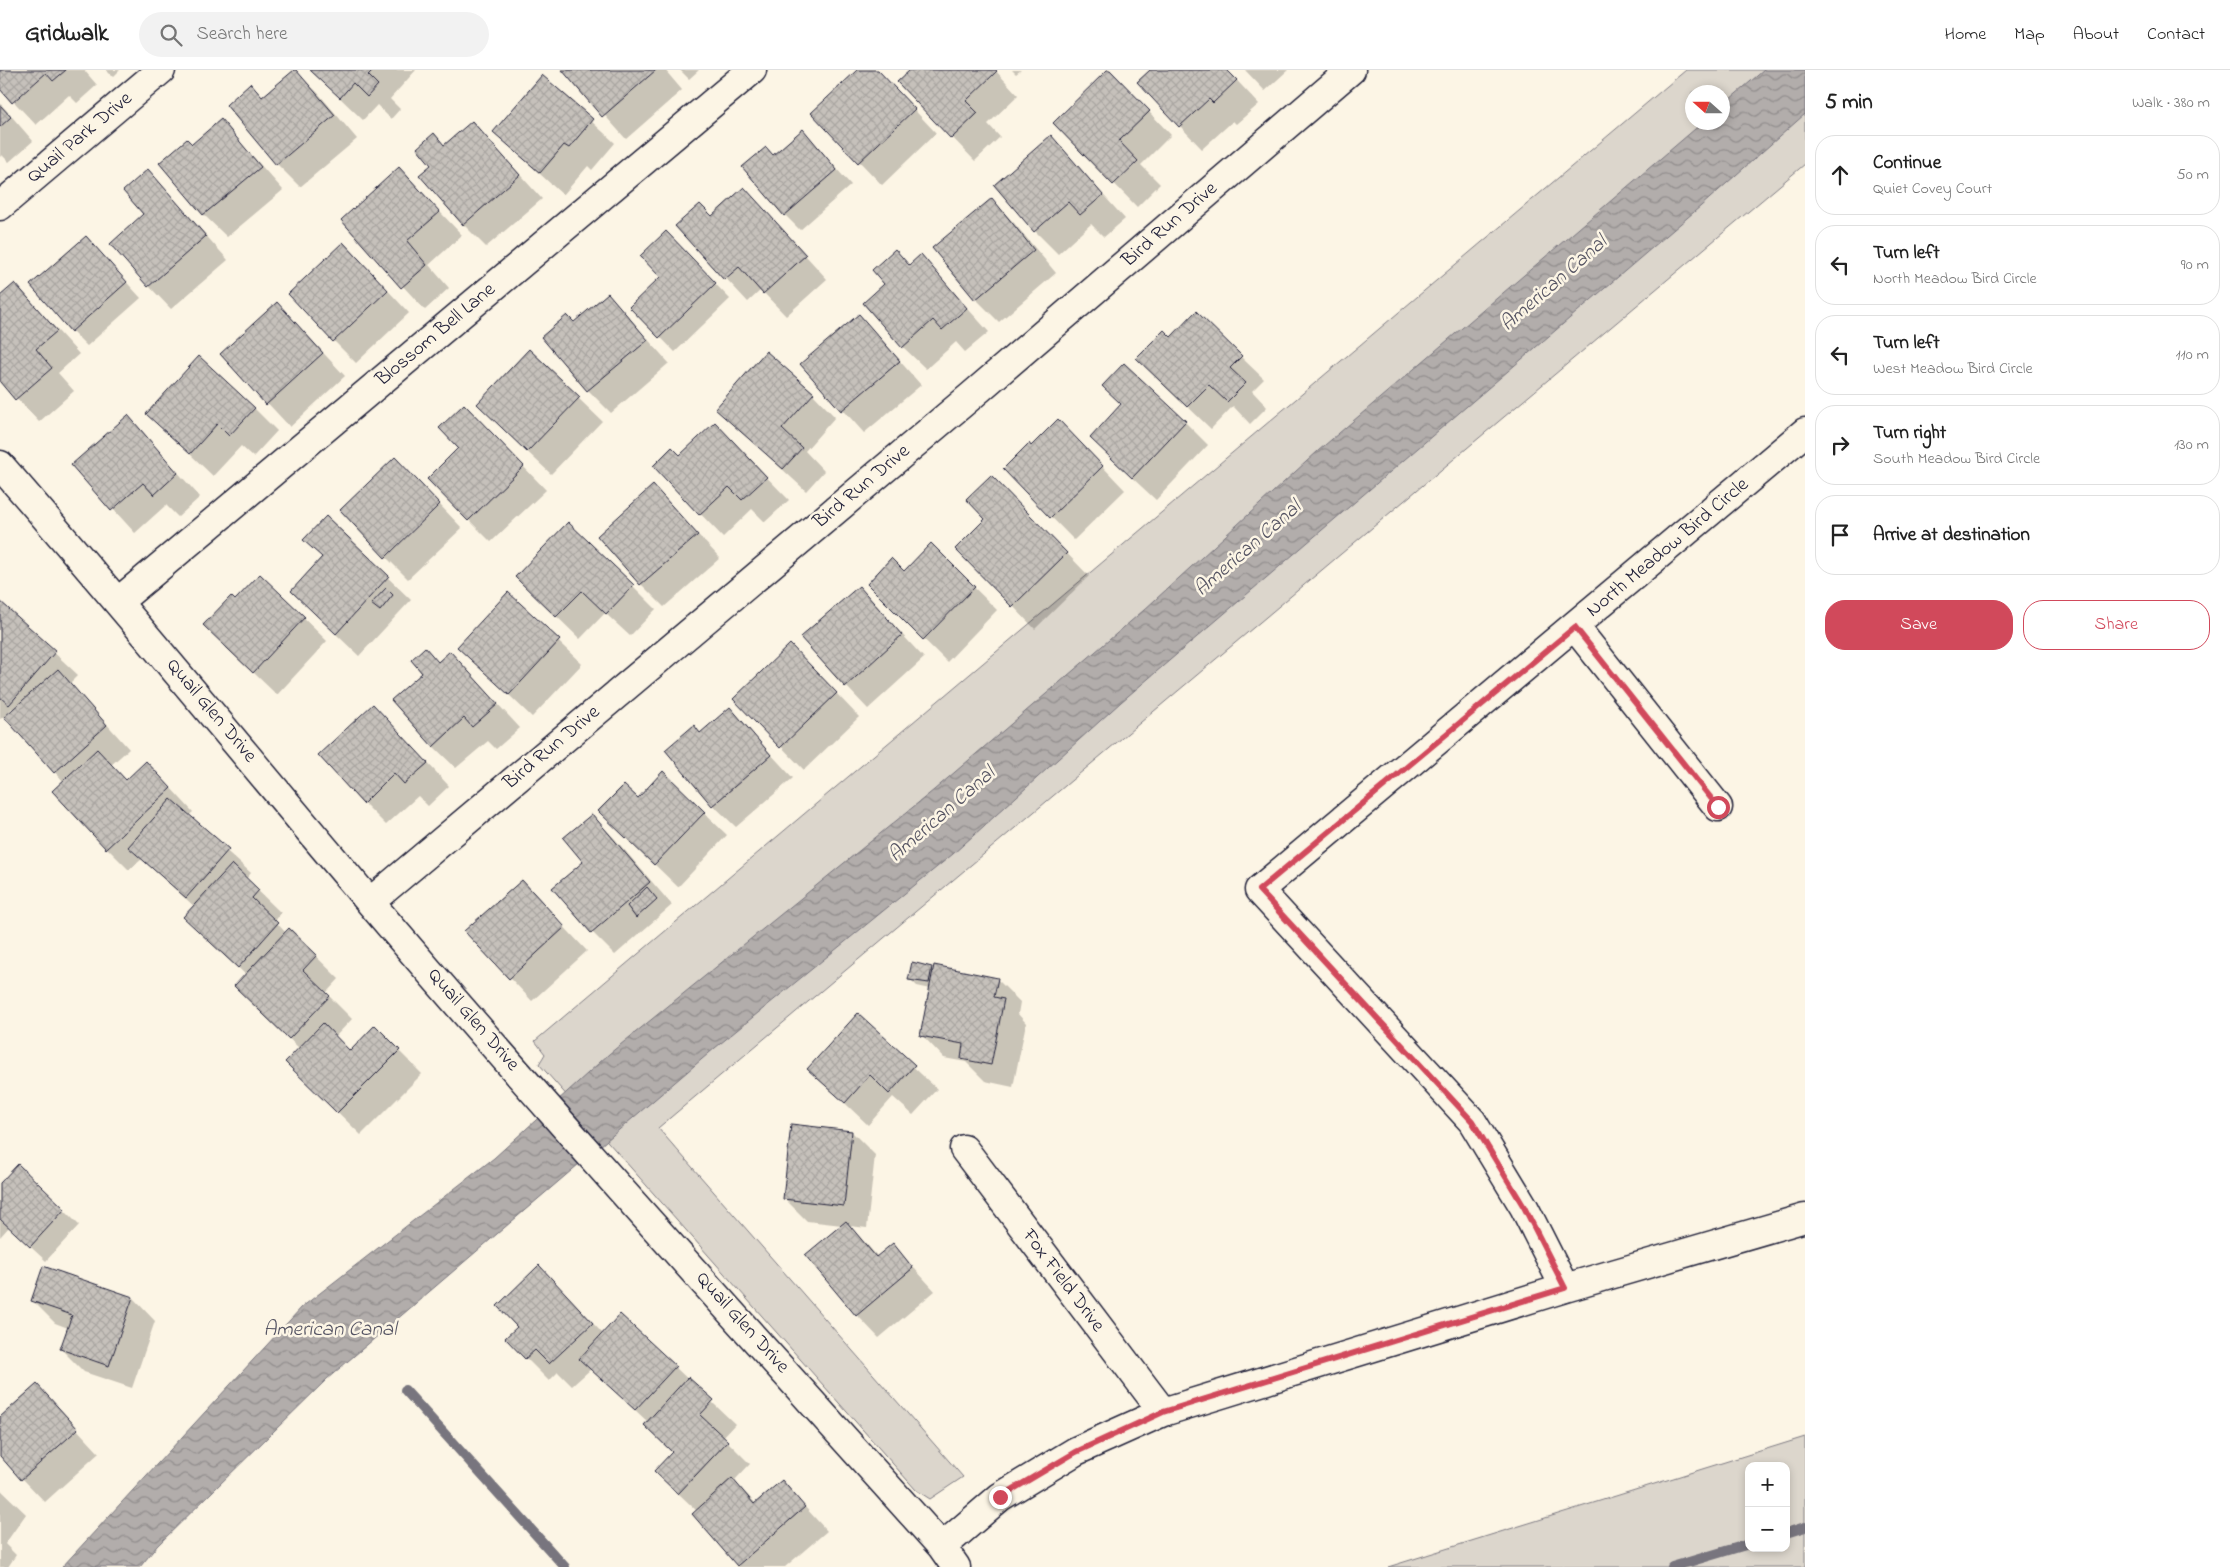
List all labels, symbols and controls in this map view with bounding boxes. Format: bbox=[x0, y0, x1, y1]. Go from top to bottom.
search box bbox=[139, 12, 489, 57]
text: Gridwalk bbox=[25, 17, 109, 52]
icon: search bbox=[157, 21, 185, 49]
text: Search here bbox=[197, 21, 288, 48]
text: Home bbox=[1945, 22, 1986, 48]
text: Map bbox=[2014, 22, 2045, 48]
text: About bbox=[2073, 22, 2119, 48]
text: Contact bbox=[2147, 22, 2205, 48]
street label: Quail Park Drive bbox=[21, 85, 139, 191]
north arrow bbox=[1685, 85, 1730, 130]
text: 5 min bbox=[1825, 88, 1873, 118]
text: Walk · 380 m bbox=[2132, 91, 2210, 115]
text: Continue bbox=[1873, 150, 1941, 177]
icon: ahead bbox=[1826, 161, 1854, 189]
text: 50 m bbox=[2177, 163, 2209, 187]
street label: Bird Run Drive bbox=[1115, 175, 1224, 275]
text: Quiet Covey Court bbox=[1873, 177, 1992, 201]
water label: American Canal bbox=[1494, 227, 1616, 339]
text: Turn left bbox=[1873, 240, 1940, 267]
icon: left bbox=[1826, 251, 1854, 279]
text: 90 m bbox=[2181, 253, 2209, 277]
text: North Meadow Bird Circle bbox=[1873, 267, 2037, 291]
street label: Blossom Bell Lane bbox=[369, 276, 502, 394]
text: Turn left bbox=[1873, 330, 1940, 357]
icon: left bbox=[1826, 341, 1854, 369]
text: 110 m bbox=[2175, 343, 2209, 367]
text: West Meadow Bird Circle bbox=[1873, 357, 2033, 381]
text: Turn right bbox=[1873, 420, 1946, 447]
icon: right bbox=[1826, 431, 1854, 459]
text: 130 m bbox=[2174, 433, 2209, 457]
street label: Bird Run Drive bbox=[807, 438, 917, 537]
text: South Meadow Bird Circle bbox=[1873, 447, 2040, 471]
street label: North Meadow Bird Circle bbox=[1580, 471, 1756, 625]
water label: American Canal bbox=[1188, 492, 1310, 604]
icon: arrive bbox=[1826, 521, 1854, 549]
text: Arrive at destination bbox=[1873, 522, 2030, 549]
button: Save bbox=[1825, 600, 2013, 650]
button: Share bbox=[2023, 600, 2210, 650]
street label: Quail Glen Drive bbox=[159, 652, 263, 770]
street label: Bird Run Drive bbox=[497, 699, 607, 798]
water label: American Canal bbox=[882, 758, 1004, 870]
route start bbox=[1707, 796, 1730, 819]
street label: Quail Glen Drive bbox=[420, 962, 526, 1078]
street label: Fox Field Drive bbox=[1014, 1223, 1111, 1339]
street label: Quail Glen Drive bbox=[688, 1266, 796, 1380]
water label: American Canal bbox=[263, 1315, 399, 1345]
map controls bbox=[1745, 1462, 1790, 1552]
button: + bbox=[1745, 1462, 1790, 1507]
route end bbox=[989, 1486, 1012, 1509]
button: − bbox=[1745, 1507, 1790, 1552]

